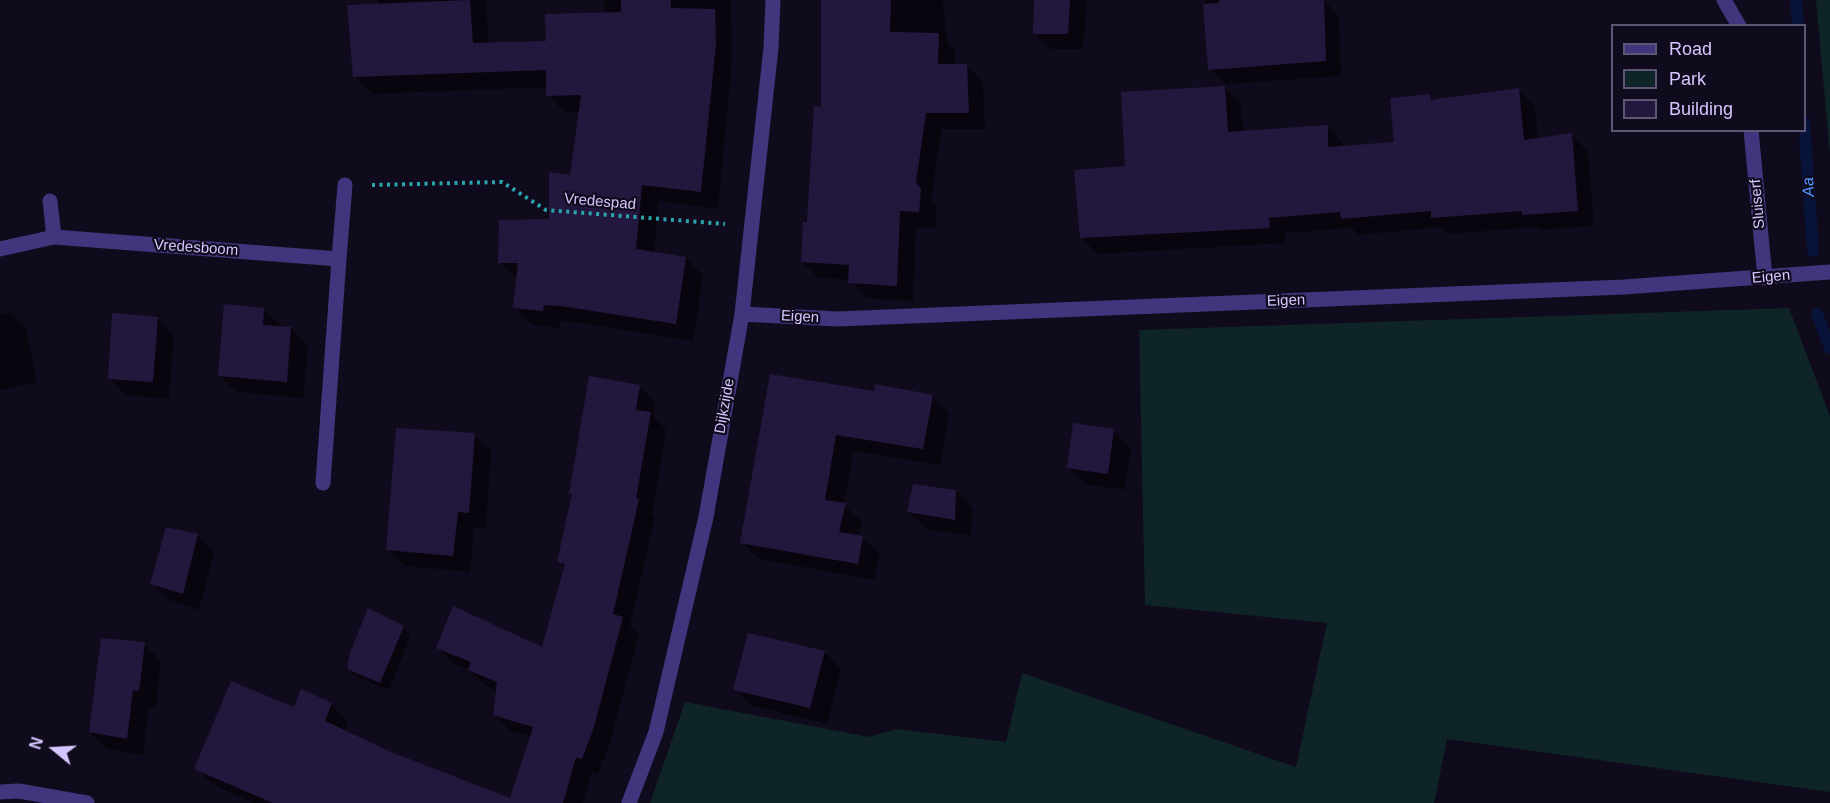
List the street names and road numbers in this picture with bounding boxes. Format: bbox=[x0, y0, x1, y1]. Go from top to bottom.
street label: Sluiserf bbox=[1747, 178, 1769, 230]
street label: Vredespad bbox=[563, 190, 637, 214]
street label: Vredesboom bbox=[153, 236, 239, 260]
street label: Eigen bbox=[1751, 266, 1791, 288]
street label: Eigen bbox=[1267, 291, 1305, 311]
street label: Eigen bbox=[780, 307, 820, 327]
street label: Dijkzijde bbox=[711, 377, 739, 435]

